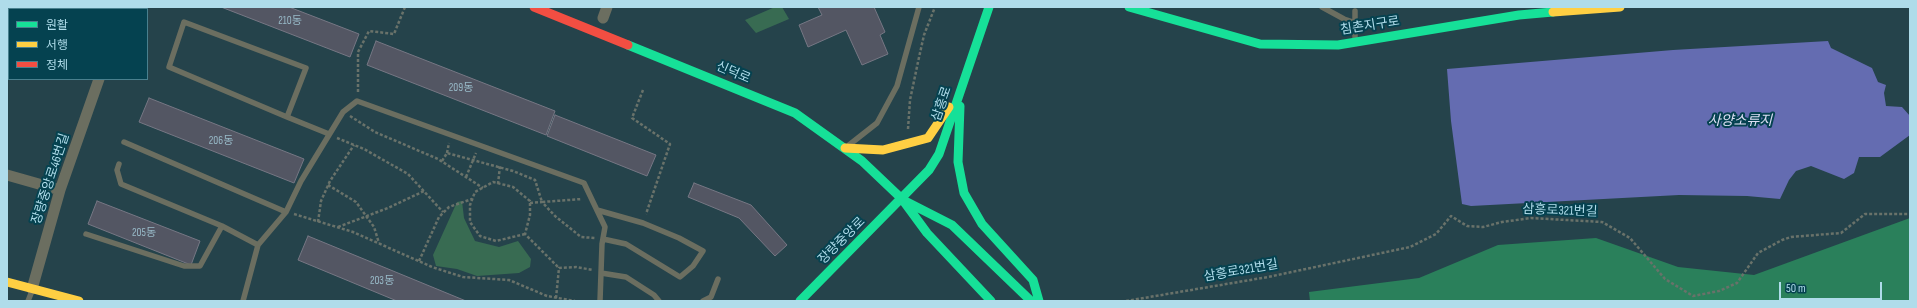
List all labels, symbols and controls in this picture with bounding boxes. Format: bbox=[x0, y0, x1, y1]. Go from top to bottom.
legend bbox=[8, 8, 148, 80]
house number: 210동 bbox=[278, 14, 302, 28]
street label: 침촌지구로 bbox=[1339, 14, 1401, 38]
text: 원활 bbox=[46, 18, 68, 33]
text: 서행 bbox=[46, 38, 68, 53]
text: 정체 bbox=[46, 58, 68, 73]
street label: 신덕로 bbox=[713, 59, 753, 87]
house number: 209동 bbox=[449, 81, 473, 95]
street label: 삼흥로 bbox=[929, 84, 955, 124]
water label: 사양소류지 bbox=[1708, 113, 1772, 129]
street label: 장량중앙로46번길 bbox=[29, 131, 73, 227]
house number: 206동 bbox=[209, 134, 233, 148]
street label: 삼흥로321번길 bbox=[1522, 202, 1598, 220]
street label: 장량중앙로 bbox=[815, 214, 869, 268]
house number: 205동 bbox=[132, 226, 156, 240]
street label: 삼흥로321번길 bbox=[1203, 257, 1279, 285]
house number: 203동 bbox=[370, 274, 394, 288]
scale bar bbox=[1781, 274, 1884, 300]
text: 50 m bbox=[1786, 281, 1806, 296]

